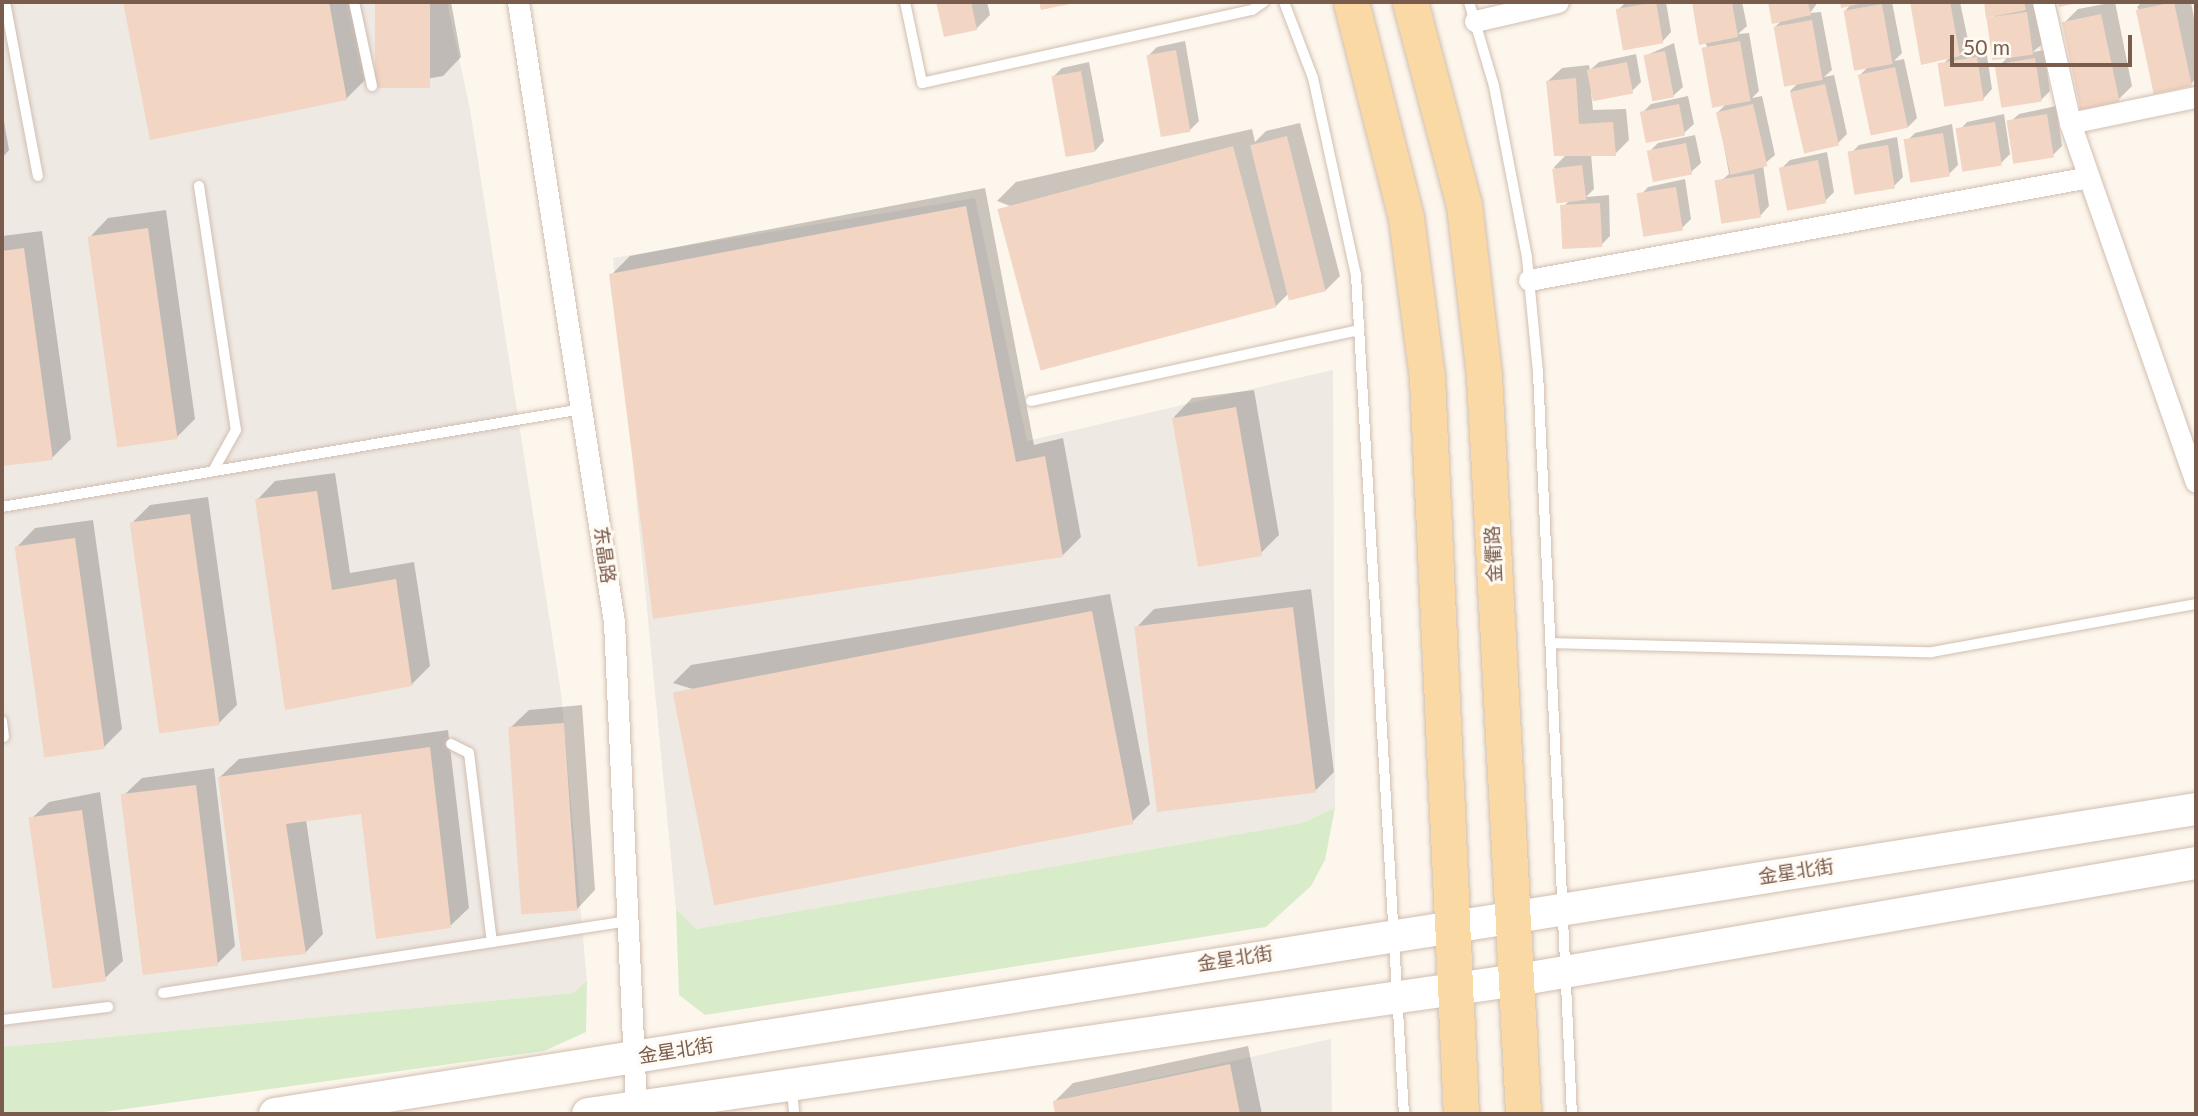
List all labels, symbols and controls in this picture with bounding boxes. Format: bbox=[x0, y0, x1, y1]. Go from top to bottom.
scale bar bbox=[1953, 21, 2135, 65]
text: 50 m bbox=[1963, 34, 2010, 59]
street label: 东晶路 bbox=[590, 525, 620, 585]
street label: 金衢路 bbox=[1480, 525, 1506, 583]
street label: 金星北街 bbox=[1757, 854, 1835, 888]
street label: 金星北街 bbox=[1196, 941, 1274, 975]
street label: 金星北街 bbox=[637, 1033, 715, 1067]

